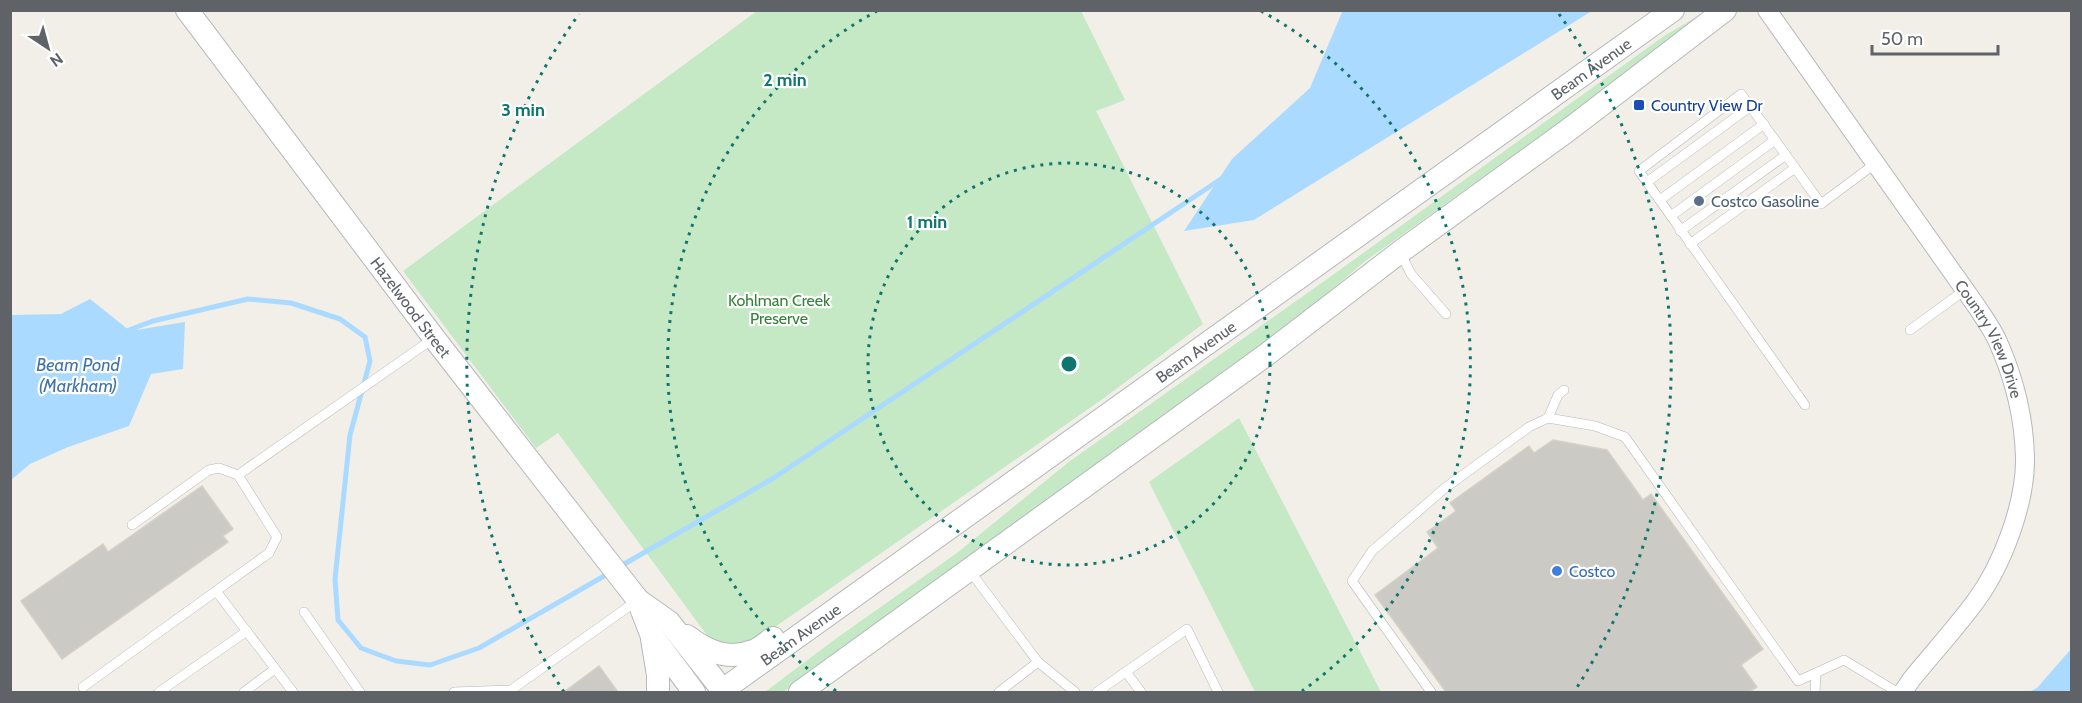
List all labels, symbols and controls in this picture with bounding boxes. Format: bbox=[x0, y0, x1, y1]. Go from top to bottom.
north arrow bbox=[18, 18, 78, 78]
scale bar bbox=[1872, 18, 1998, 56]
text: 50 m bbox=[1881, 28, 1923, 50]
street label: Beam Avenue bbox=[1547, 34, 1635, 104]
text: N bbox=[46, 49, 67, 71]
text: 2 min bbox=[763, 69, 807, 91]
place label: Country View Dr bbox=[1651, 96, 1764, 115]
marker: Country View Dr bbox=[1632, 98, 1646, 112]
text: 3 min bbox=[501, 99, 545, 121]
place label: Costco Gasoline bbox=[1711, 192, 1819, 211]
marker: Costco Gasoline bbox=[1692, 194, 1706, 208]
text: 1 min bbox=[907, 211, 947, 233]
street label: Hazelwood Street bbox=[367, 253, 455, 362]
street label: Country View Drive bbox=[1951, 276, 2026, 400]
park label: Kohlman Creek Preserve bbox=[728, 291, 831, 328]
street label: Beam Avenue bbox=[1152, 317, 1239, 387]
water label: Beam Pond (Markham) bbox=[36, 354, 120, 397]
centre of rings bbox=[1059, 354, 1079, 374]
place label: Costco bbox=[1569, 562, 1616, 581]
marker: Costco bbox=[1550, 564, 1564, 578]
street label: Beam Avenue bbox=[757, 599, 844, 669]

